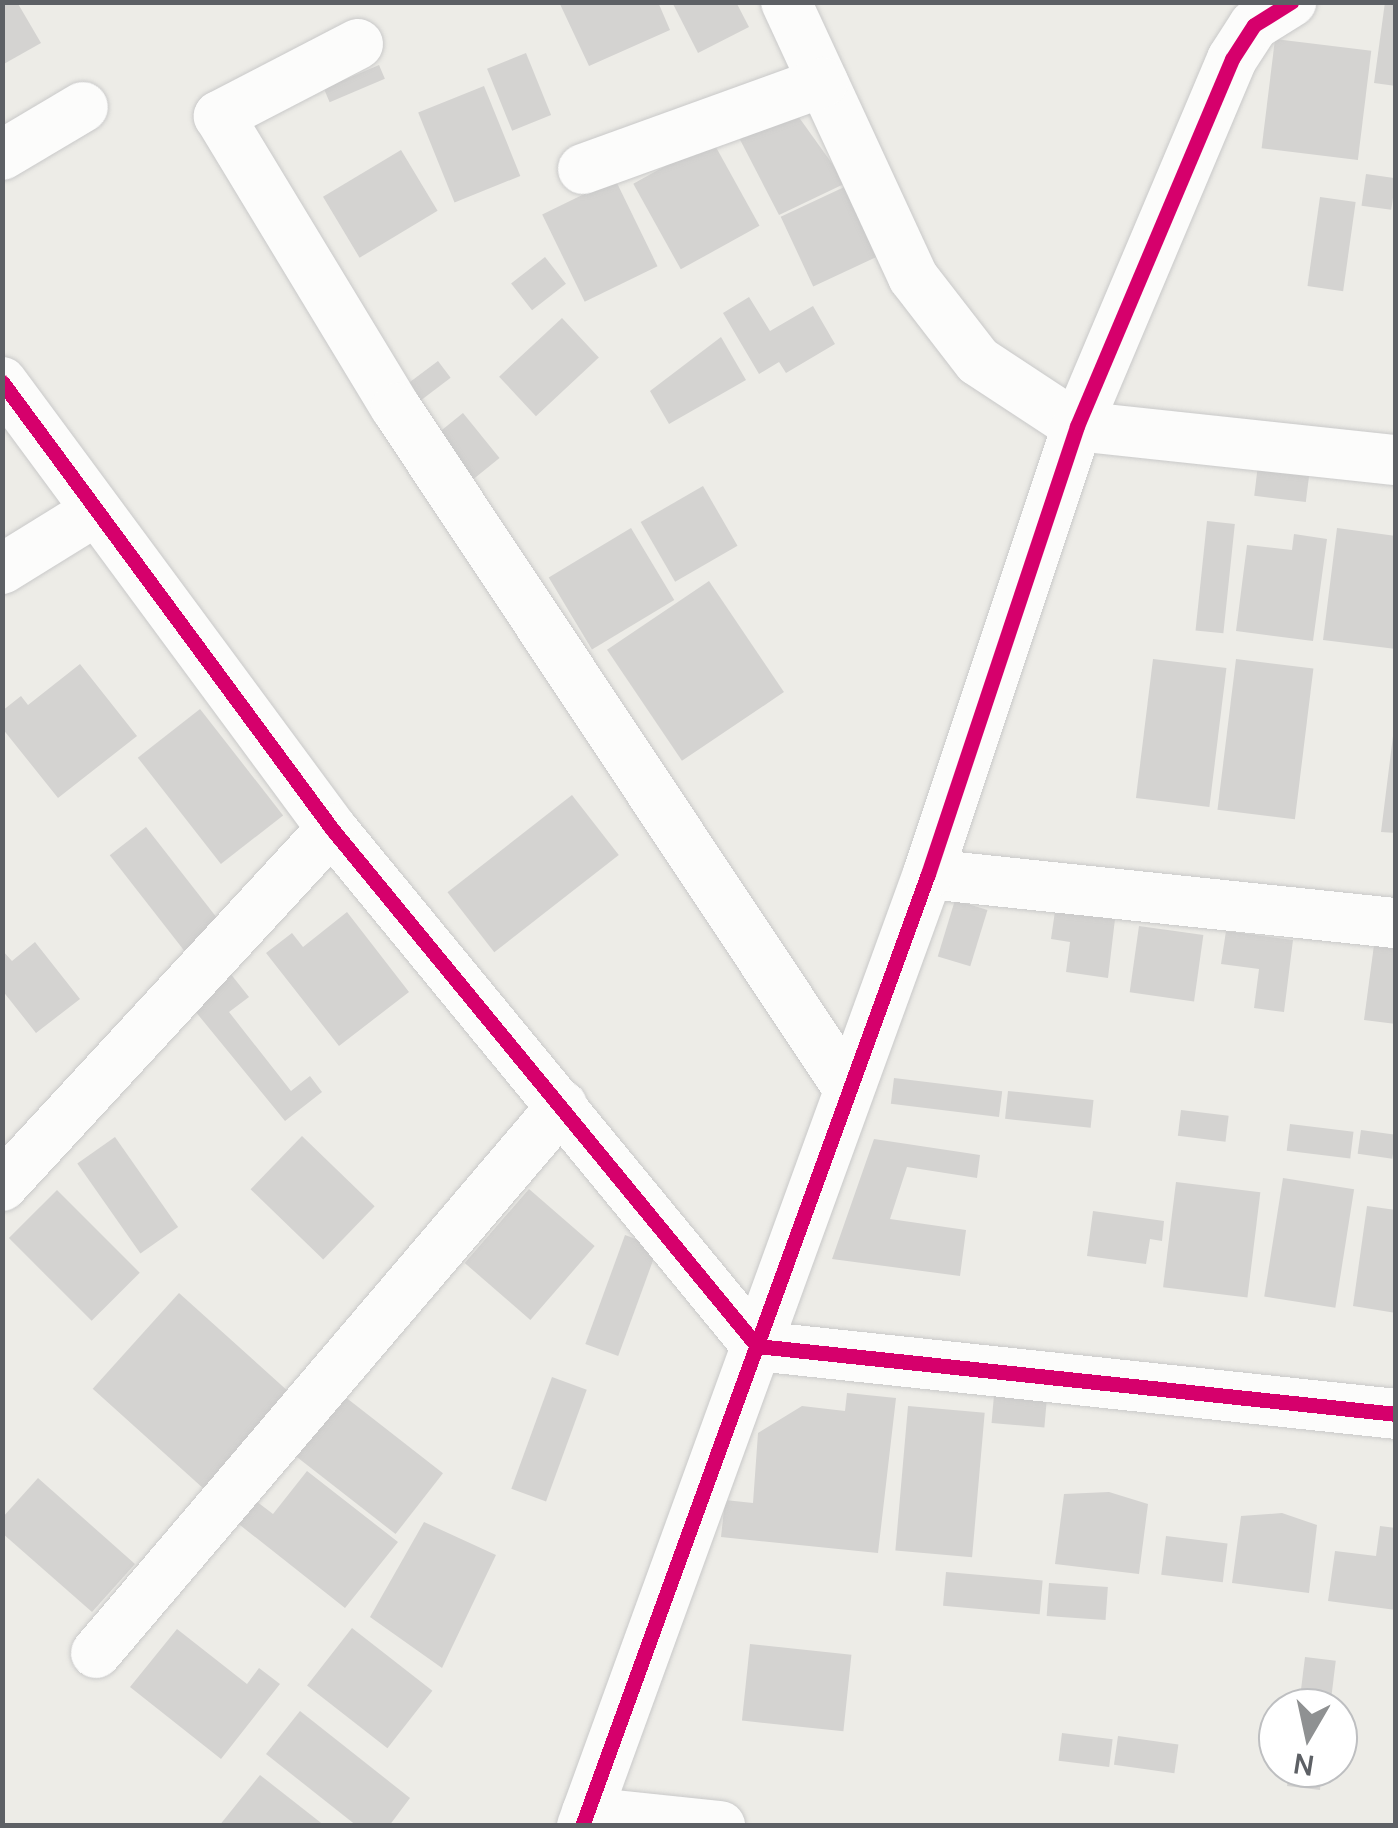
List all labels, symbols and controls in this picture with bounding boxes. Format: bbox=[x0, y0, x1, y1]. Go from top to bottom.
north arrow bbox=[1258, 1688, 1358, 1788]
text: N bbox=[1291, 1745, 1317, 1786]

